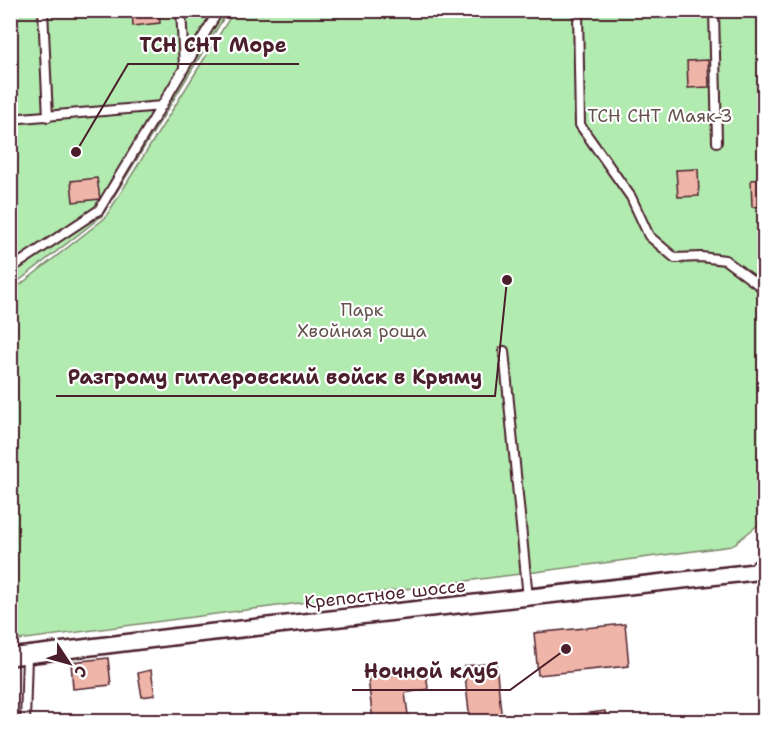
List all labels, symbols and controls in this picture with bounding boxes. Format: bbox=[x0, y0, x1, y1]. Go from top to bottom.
callout: ТСН СНТ Море bbox=[128, 26, 299, 64]
text: ТСН СНТ Море bbox=[139, 32, 287, 58]
park label: ТСН СНТ Маяк-3 bbox=[587, 104, 733, 128]
park label: Парк Хвойная роща bbox=[297, 298, 427, 343]
callout: Разгрому гитлеровский войск в Крыму bbox=[56, 358, 495, 396]
text: Разгрому гитлеровский войск в Крыму bbox=[68, 364, 482, 390]
street label: Крепостное шоссе bbox=[303, 574, 467, 614]
north arrow bbox=[39, 633, 99, 693]
callout: Ночной клуб bbox=[352, 652, 510, 690]
text: Ночной клуб bbox=[364, 658, 499, 684]
text: С bbox=[69, 661, 92, 682]

